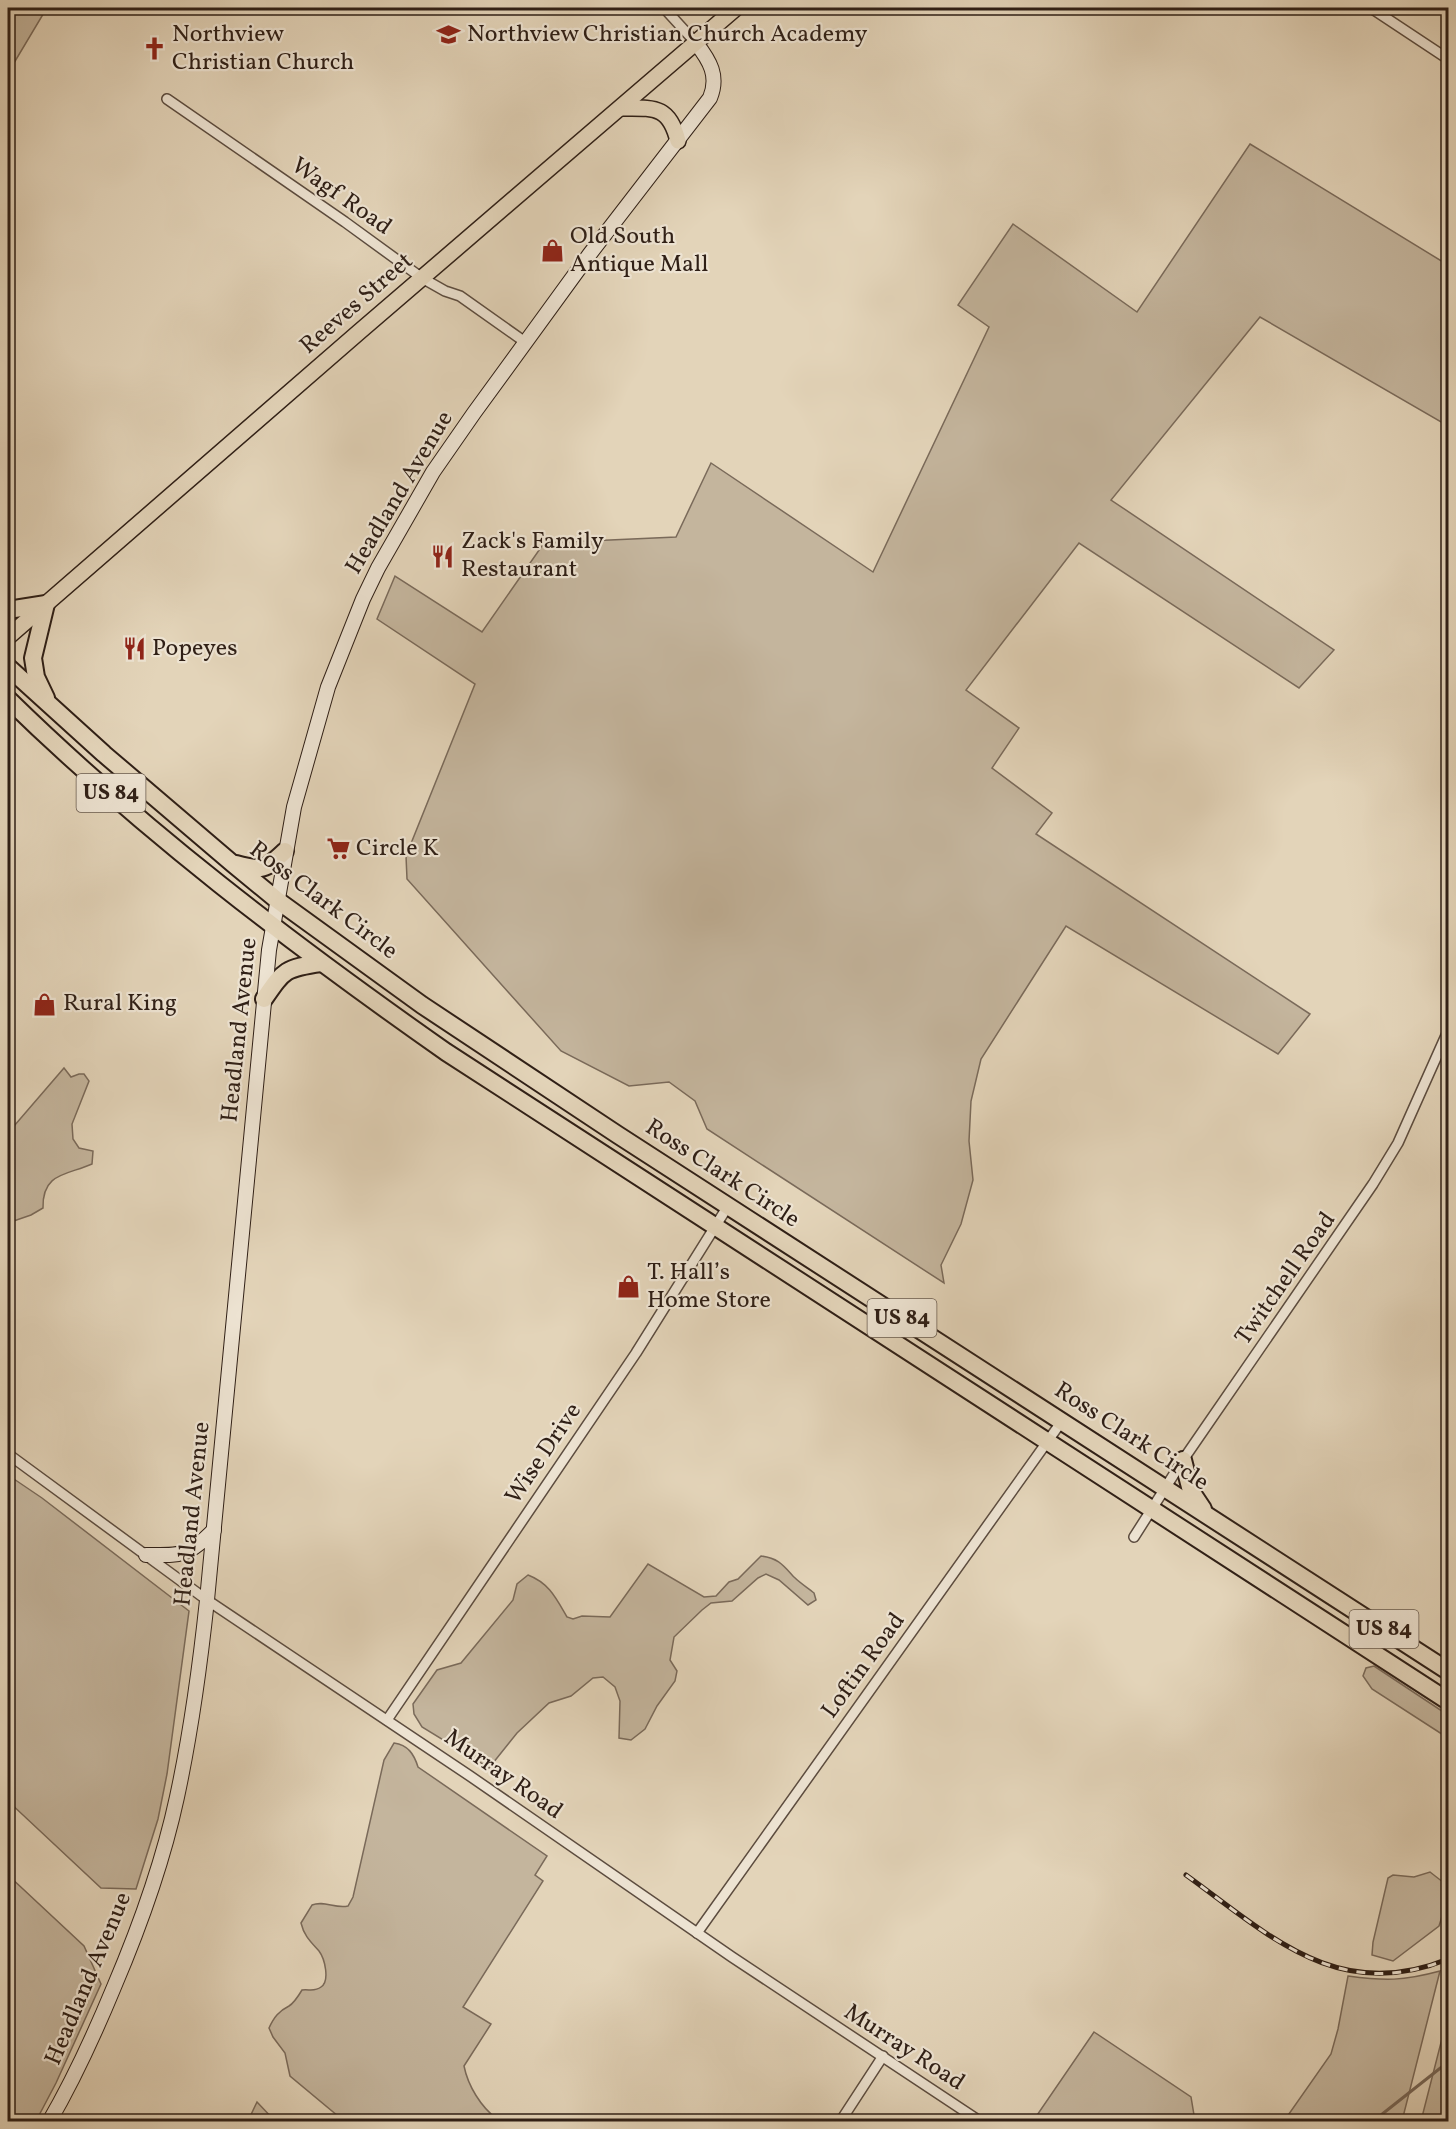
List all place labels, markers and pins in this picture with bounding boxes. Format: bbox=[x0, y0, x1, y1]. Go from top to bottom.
place label: Northview Christian Church bbox=[172, 18, 354, 80]
place label: Northview Christian Church Academy bbox=[467, 18, 867, 52]
school or university icon: Northview Christian Church Academy bbox=[436, 22, 462, 48]
church icon: Northview Christian Church bbox=[141, 36, 167, 62]
place label: Old South Antique Mall bbox=[570, 220, 708, 282]
shop icon: Old South Antique Mall bbox=[539, 238, 565, 264]
place label: Zack's Family Restaurant bbox=[461, 525, 604, 587]
restaurant icon: Zack's Family Restaurant bbox=[430, 543, 456, 569]
place label: Popeyes bbox=[152, 632, 238, 666]
restaurant icon: Popeyes bbox=[121, 636, 147, 662]
place label: Circle K bbox=[356, 832, 439, 866]
supermarket icon: Circle K bbox=[325, 836, 351, 862]
place label: Rural King bbox=[63, 987, 177, 1021]
shop icon: Rural King bbox=[32, 991, 58, 1017]
place label: T. Hall’s Home Store bbox=[647, 1256, 771, 1318]
shop icon: T. Hall’s Home Store bbox=[616, 1274, 642, 1300]

